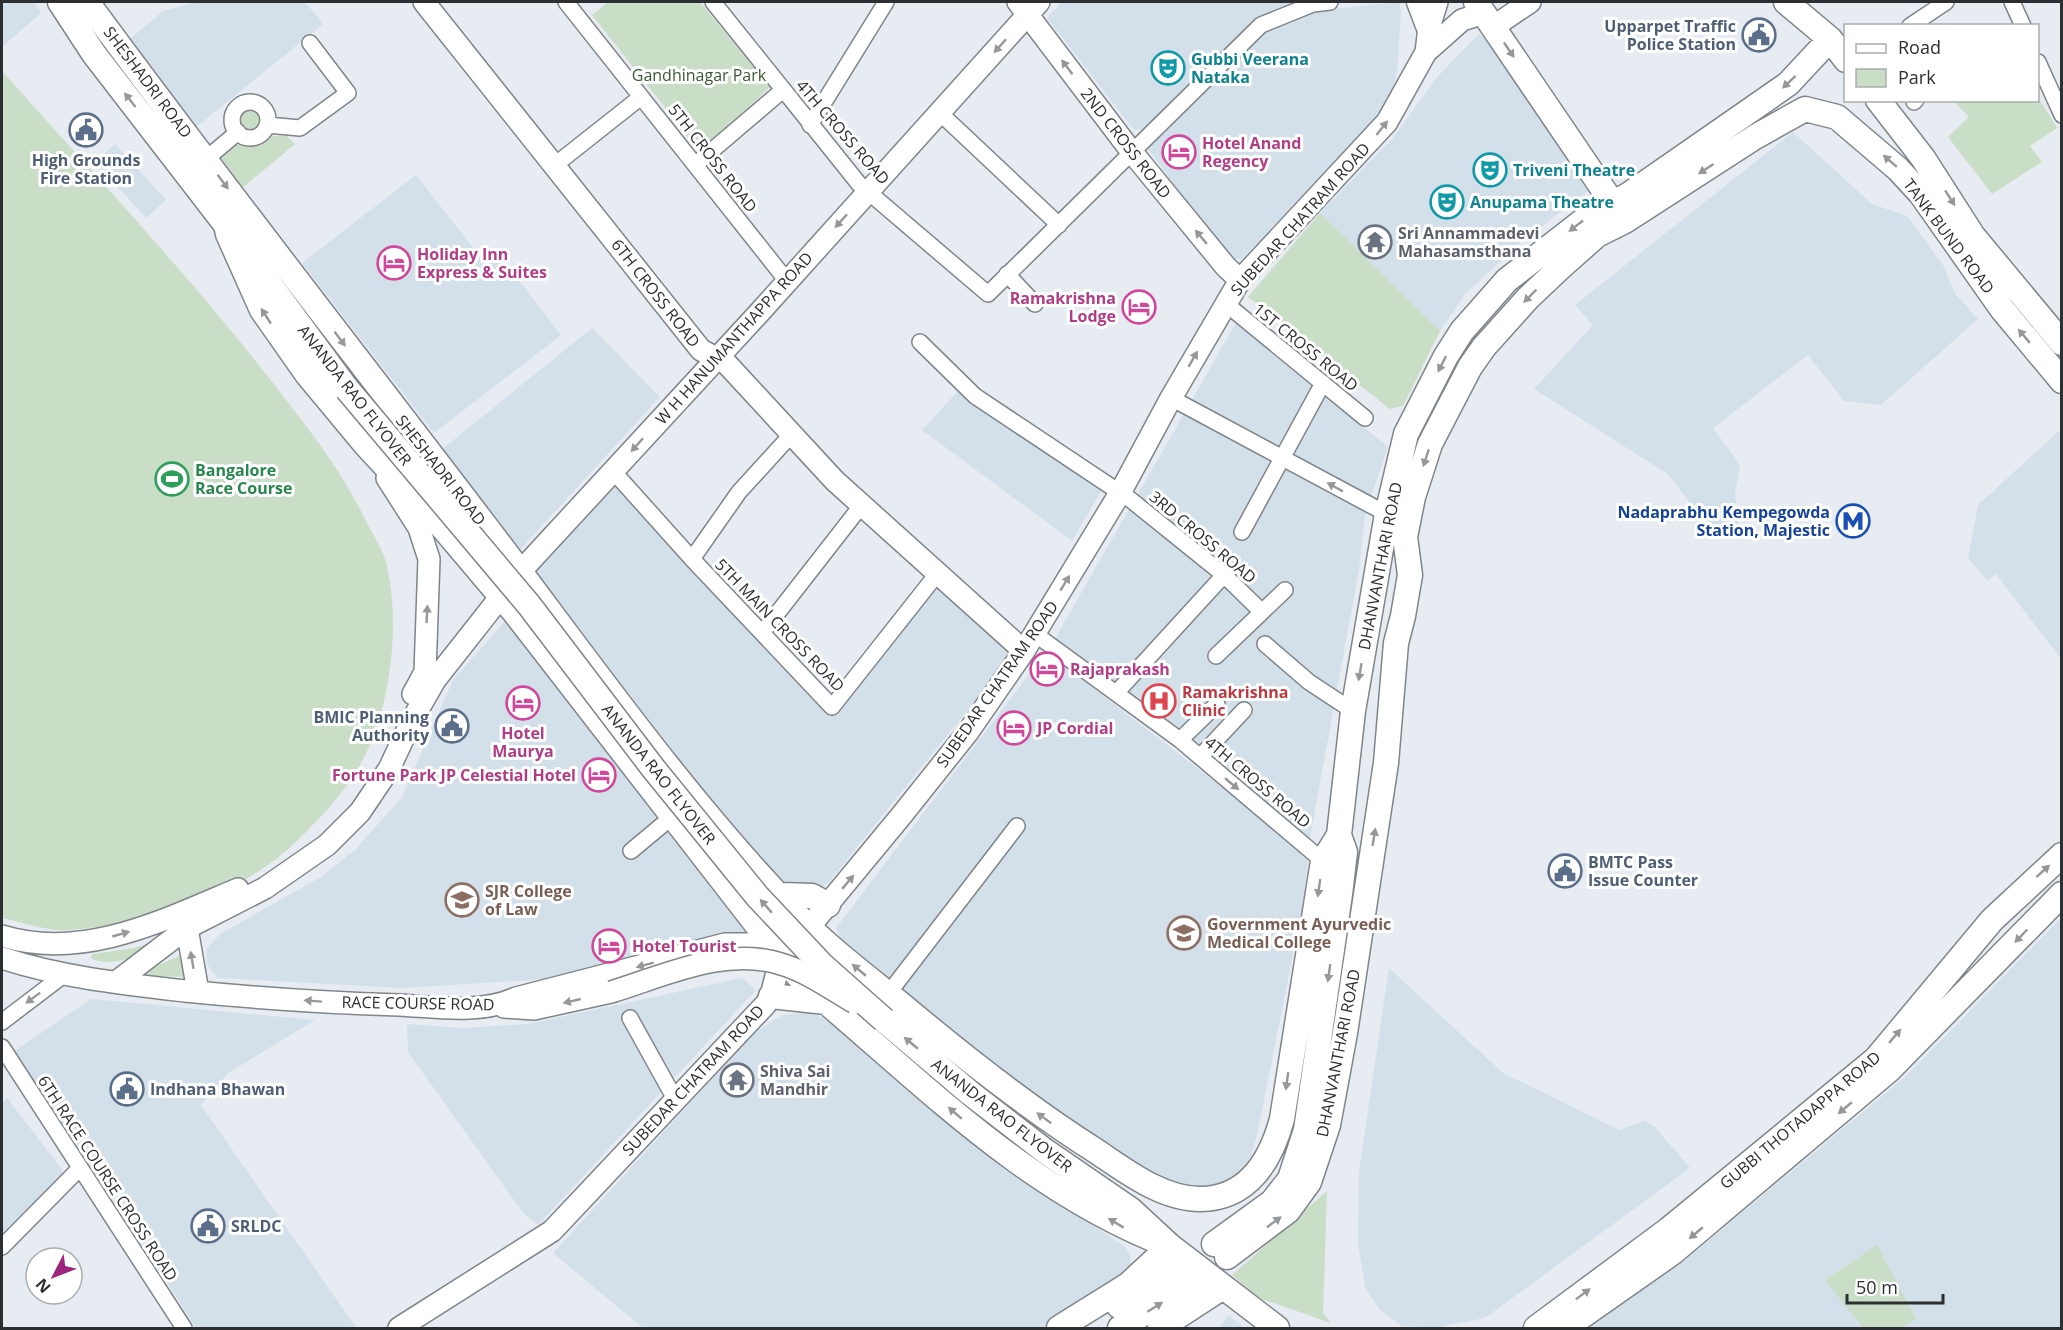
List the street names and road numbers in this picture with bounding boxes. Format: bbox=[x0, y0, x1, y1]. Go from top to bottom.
street label: SHESHADRI ROAD bbox=[99, 22, 197, 142]
street label: 4TH CROSS ROAD bbox=[791, 75, 895, 189]
street label: 2ND CROSS ROAD bbox=[1076, 83, 1176, 203]
street label: 5TH CROSS ROAD bbox=[664, 99, 762, 217]
street label: SUBEDAR CHATRAM ROAD bbox=[1225, 138, 1375, 300]
street label: TANK BUND ROAD bbox=[1898, 174, 2000, 298]
street label: 6TH CROSS ROAD bbox=[607, 234, 705, 352]
street label: W H HANUMANTHAPPA ROAD bbox=[650, 247, 818, 429]
street label: 1ST CROSS ROAD bbox=[1249, 298, 1363, 396]
street label: ANANDA RAO FLYOVER bbox=[293, 320, 417, 470]
street label: SHESHADRI ROAD bbox=[391, 410, 491, 530]
street label: DHANVANTHARI ROAD bbox=[1353, 480, 1407, 652]
street label: 3RD CROSS ROAD bbox=[1145, 486, 1261, 588]
street label: 5TH MAIN CROSS ROAD bbox=[711, 554, 849, 696]
street label: SUBEDAR CHATRAM ROAD bbox=[931, 596, 1063, 772]
street label: ANANDA RAO FLYOVER bbox=[597, 699, 721, 849]
street label: 4TH CROSS ROAD bbox=[1200, 731, 1316, 833]
street label: DHANVANTHARI ROAD bbox=[1311, 967, 1365, 1139]
street label: RACE COURSE ROAD bbox=[341, 991, 495, 1015]
street label: SUBEDAR CHATRAM ROAD bbox=[617, 1000, 769, 1160]
street label: GUBBI THOTADAPPA ROAD bbox=[1715, 1046, 1885, 1194]
street label: ANANDA RAO FLYOVER bbox=[927, 1053, 1077, 1177]
street label: 6TH RACE COURSE CROSS ROAD bbox=[33, 1071, 183, 1285]

